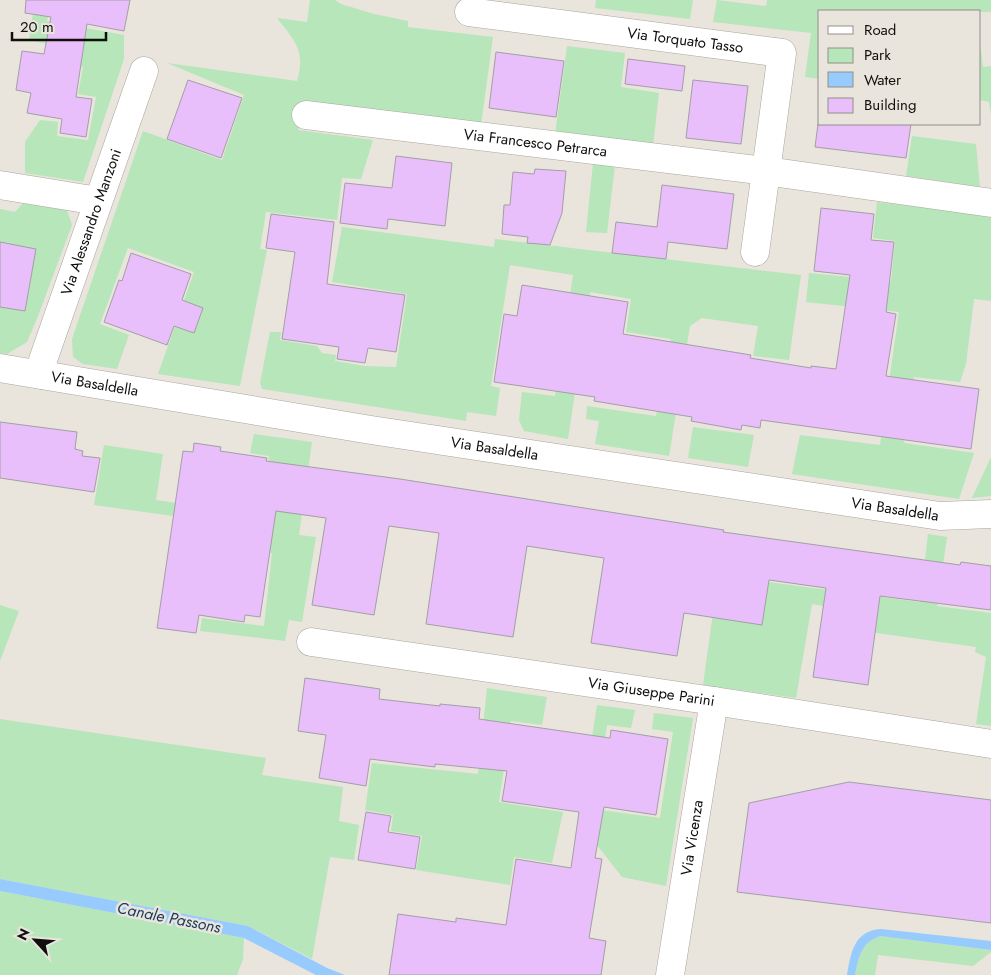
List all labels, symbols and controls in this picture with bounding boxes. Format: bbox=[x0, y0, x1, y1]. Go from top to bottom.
scale bar bbox=[12, 10, 106, 42]
legend bbox=[818, 10, 981, 125]
text: 20 m bbox=[20, 16, 54, 38]
text: Road bbox=[864, 19, 896, 41]
street label: Via Torquato Tasso bbox=[626, 22, 745, 59]
text: Park bbox=[864, 44, 891, 66]
text: Water bbox=[864, 69, 902, 91]
text: Building bbox=[864, 94, 916, 116]
street label: Via Francesco Petrarca bbox=[462, 123, 608, 163]
street label: Via Alessandro Manzoni bbox=[55, 146, 127, 299]
street label: Via Basaldella bbox=[49, 366, 140, 402]
street label: Via Basaldella bbox=[449, 431, 540, 466]
street label: Via Basaldella bbox=[850, 492, 940, 527]
street label: Via Giuseppe Parini bbox=[586, 672, 716, 712]
street label: Via Vicenza bbox=[675, 798, 709, 877]
water label: Canale Passons bbox=[115, 896, 223, 939]
north arrow bbox=[10, 915, 60, 965]
text: N bbox=[12, 925, 35, 944]

